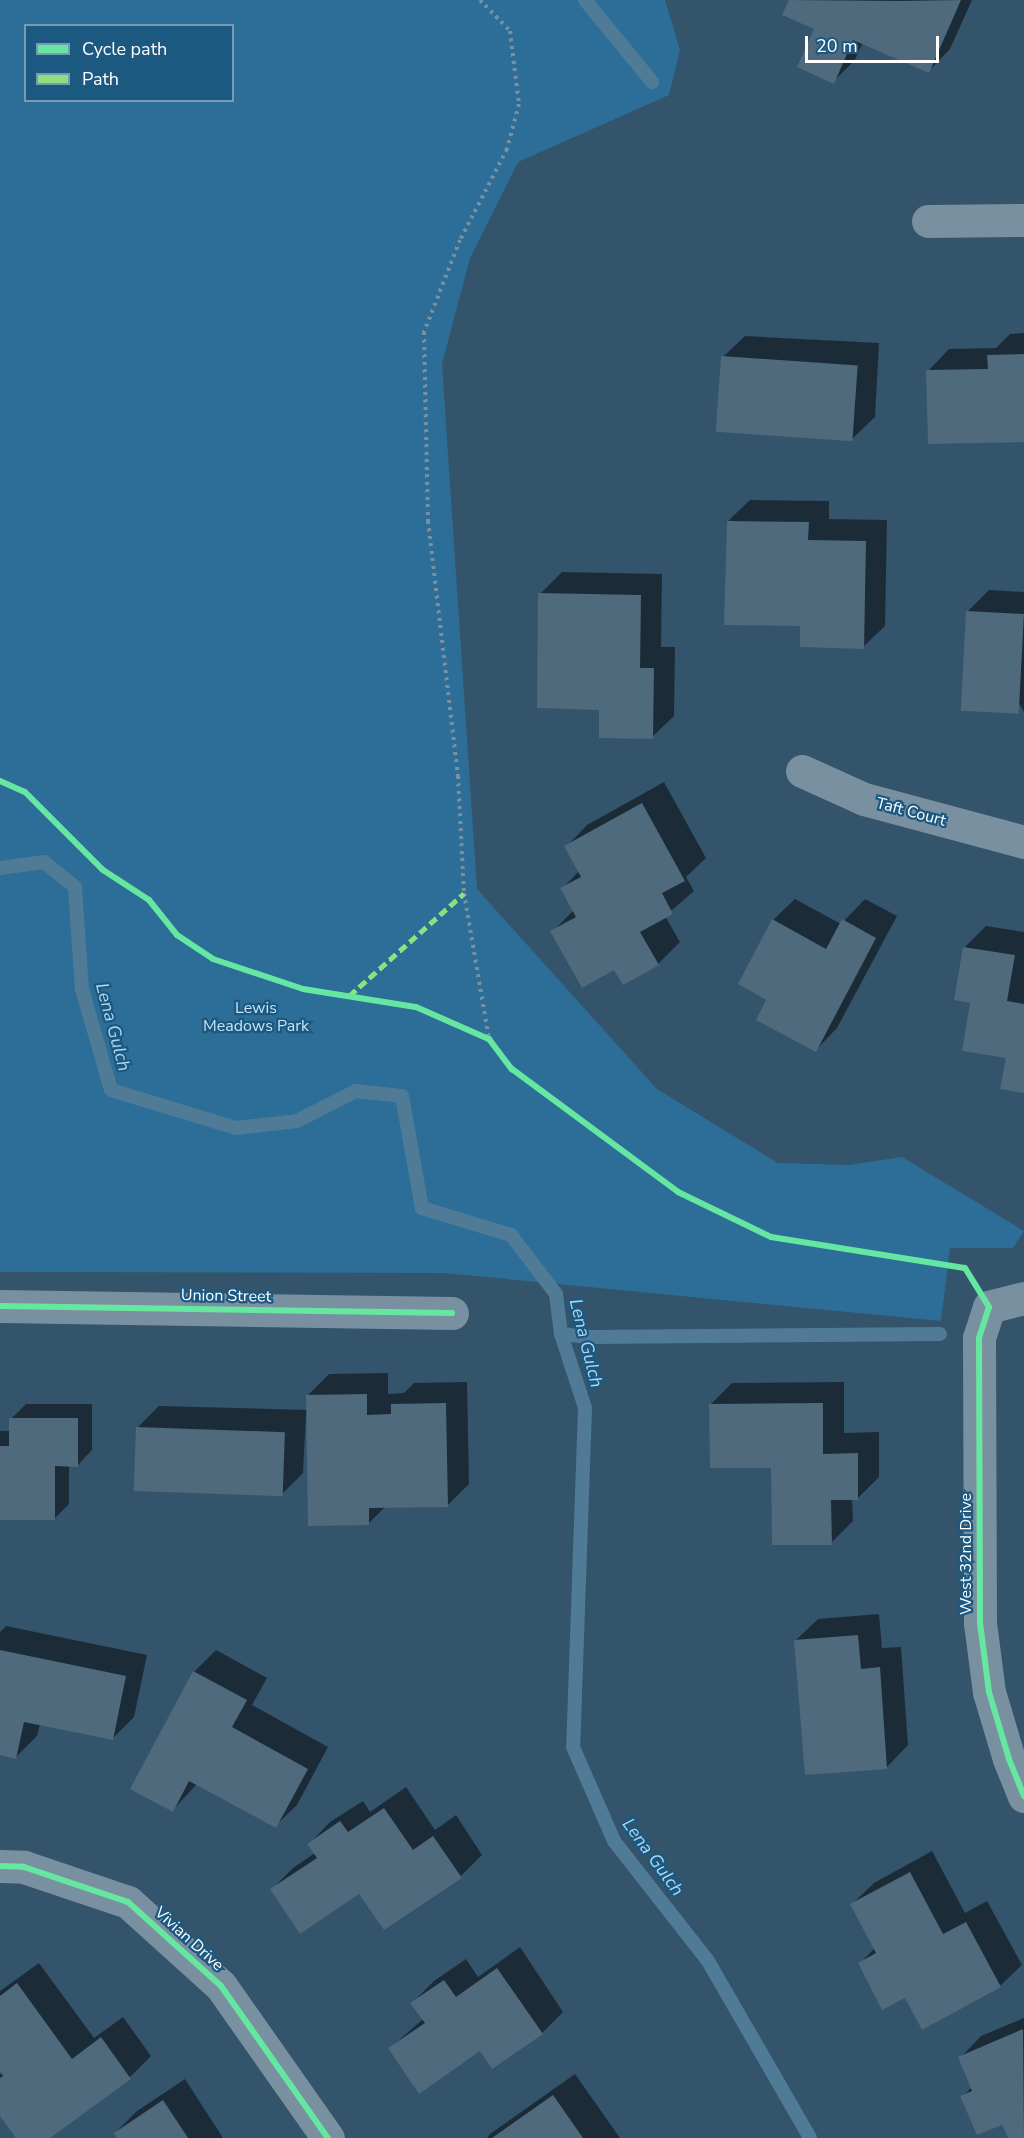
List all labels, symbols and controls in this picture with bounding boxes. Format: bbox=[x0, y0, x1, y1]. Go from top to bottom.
legend bbox=[24, 24, 234, 102]
scale bar bbox=[808, 24, 942, 62]
text: 20 m bbox=[816, 34, 858, 58]
text: Cycle path bbox=[82, 37, 167, 61]
text: Path bbox=[82, 67, 119, 91]
street label: Taft Court bbox=[874, 793, 948, 831]
water label: Lena Gulch bbox=[91, 980, 135, 1074]
park label: Lewis Meadows Park bbox=[203, 998, 309, 1036]
street label: Union Street bbox=[181, 1286, 271, 1306]
water label: Lena Gulch bbox=[565, 1296, 607, 1390]
street label: West 32nd Drive bbox=[956, 1493, 976, 1615]
water label: Lena Gulch bbox=[618, 1814, 688, 1900]
street label: Vivian Drive bbox=[151, 1903, 227, 1975]

